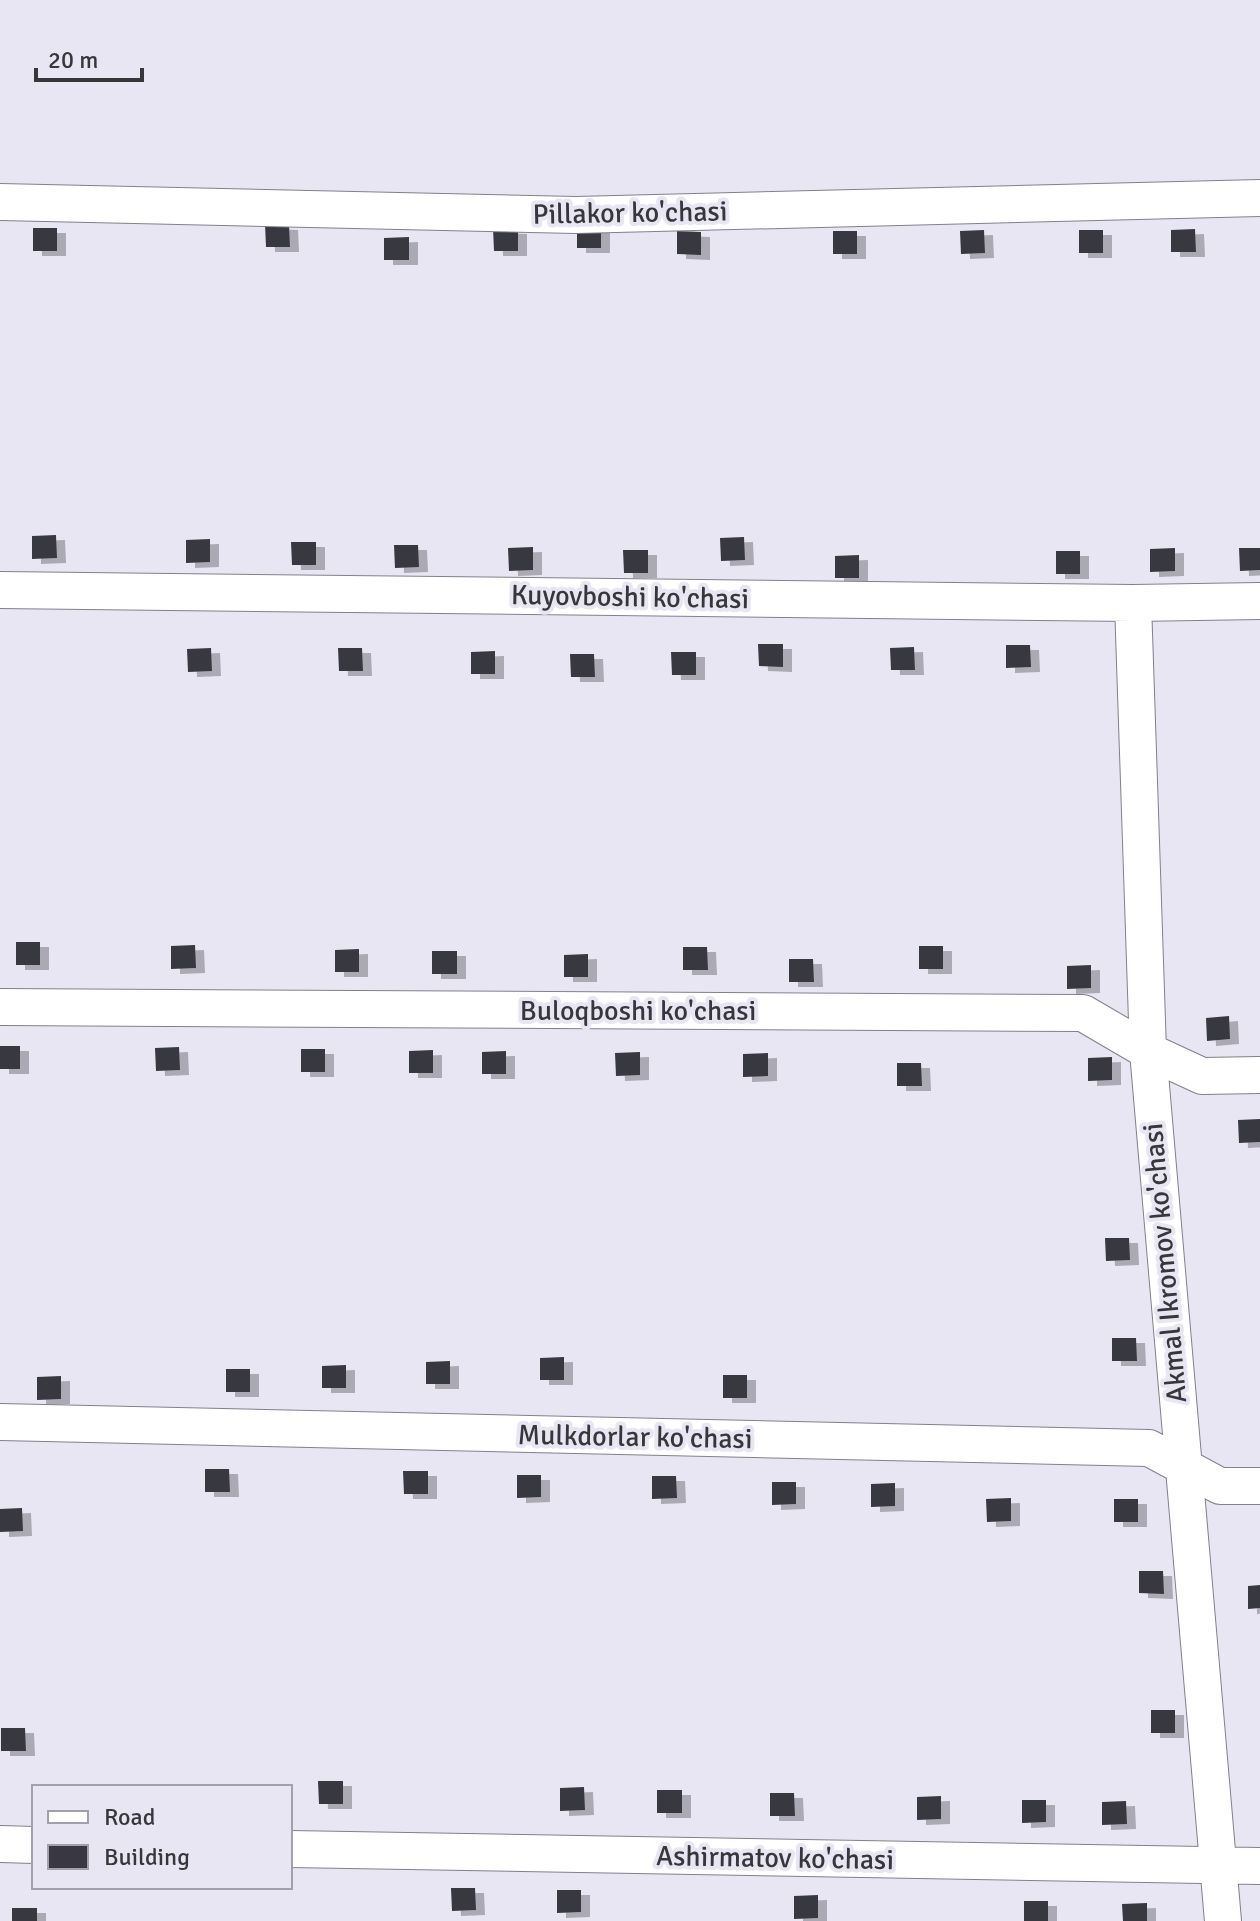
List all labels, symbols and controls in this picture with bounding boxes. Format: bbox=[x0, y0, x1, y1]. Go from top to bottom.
scale bar bbox=[36, 32, 142, 82]
text: 20 m bbox=[48, 45, 98, 75]
street label: Pillakor ko'chasi bbox=[532, 194, 728, 232]
street label: Kuyovboshi ko'chasi bbox=[511, 578, 749, 616]
street label: Buloqboshi ko'chasi bbox=[520, 994, 756, 1028]
street label: Akmal Ikromov ko'chasi bbox=[1136, 1122, 1194, 1404]
street label: Mulkdorlar ko'chasi bbox=[517, 1418, 753, 1456]
legend bbox=[32, 1785, 292, 1889]
text: Road bbox=[104, 1802, 155, 1832]
street label: Ashirmatov ko'chasi bbox=[656, 1839, 894, 1877]
text: Building bbox=[104, 1842, 190, 1872]

